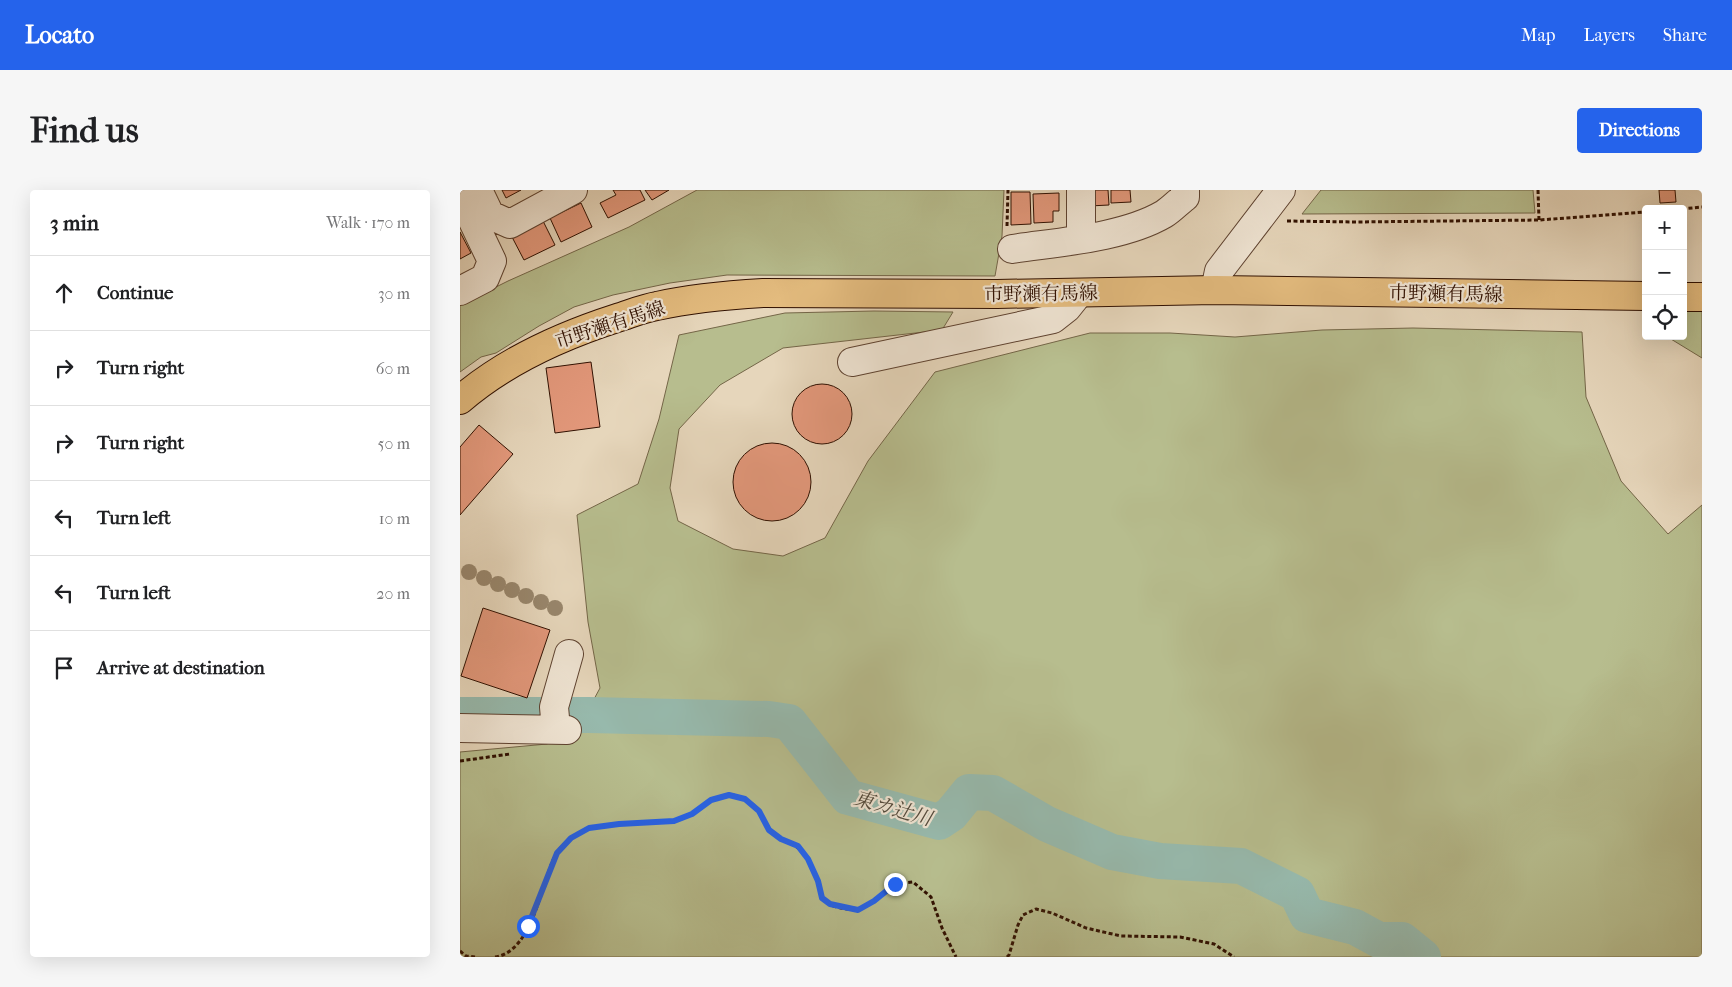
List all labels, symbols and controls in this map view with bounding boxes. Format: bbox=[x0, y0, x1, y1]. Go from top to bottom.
text: Locato bbox=[25, 21, 94, 49]
text: Map bbox=[1521, 25, 1555, 46]
text: Layers bbox=[1583, 25, 1635, 46]
text: Share bbox=[1663, 25, 1707, 46]
button: Directions bbox=[1577, 108, 1702, 153]
text: Find us bbox=[30, 110, 139, 151]
map controls bbox=[1642, 205, 1687, 340]
button: + bbox=[1642, 205, 1687, 250]
text: 3 min bbox=[50, 211, 99, 235]
text: Walk · 170 m bbox=[326, 213, 410, 232]
button: − bbox=[1642, 250, 1687, 295]
icon: ahead bbox=[50, 279, 78, 307]
text: Continue bbox=[97, 282, 173, 304]
street label: 市野瀬有馬線 bbox=[984, 282, 1098, 306]
street label: 市野瀬有馬線 bbox=[1389, 282, 1503, 306]
text: 30 m bbox=[378, 284, 410, 303]
button: locate bbox=[1642, 295, 1687, 340]
street label: 市野瀬有馬線 bbox=[553, 297, 668, 353]
icon: right bbox=[50, 354, 78, 382]
text: Turn right bbox=[97, 357, 184, 379]
text: 60 m bbox=[376, 359, 410, 378]
icon: right bbox=[50, 429, 78, 457]
text: Turn right bbox=[97, 432, 184, 454]
text: 50 m bbox=[378, 434, 410, 453]
icon: left bbox=[50, 504, 78, 532]
text: Turn left bbox=[97, 507, 171, 529]
text: 10 m bbox=[379, 509, 410, 528]
icon: left bbox=[50, 579, 78, 607]
text: Turn left bbox=[97, 582, 171, 604]
text: 20 m bbox=[376, 584, 410, 603]
icon: arrive bbox=[50, 654, 78, 682]
text: Arrive at destination bbox=[97, 657, 265, 679]
water label: 東カ辻川 bbox=[851, 786, 936, 831]
route end bbox=[884, 873, 907, 896]
route start bbox=[517, 915, 540, 938]

